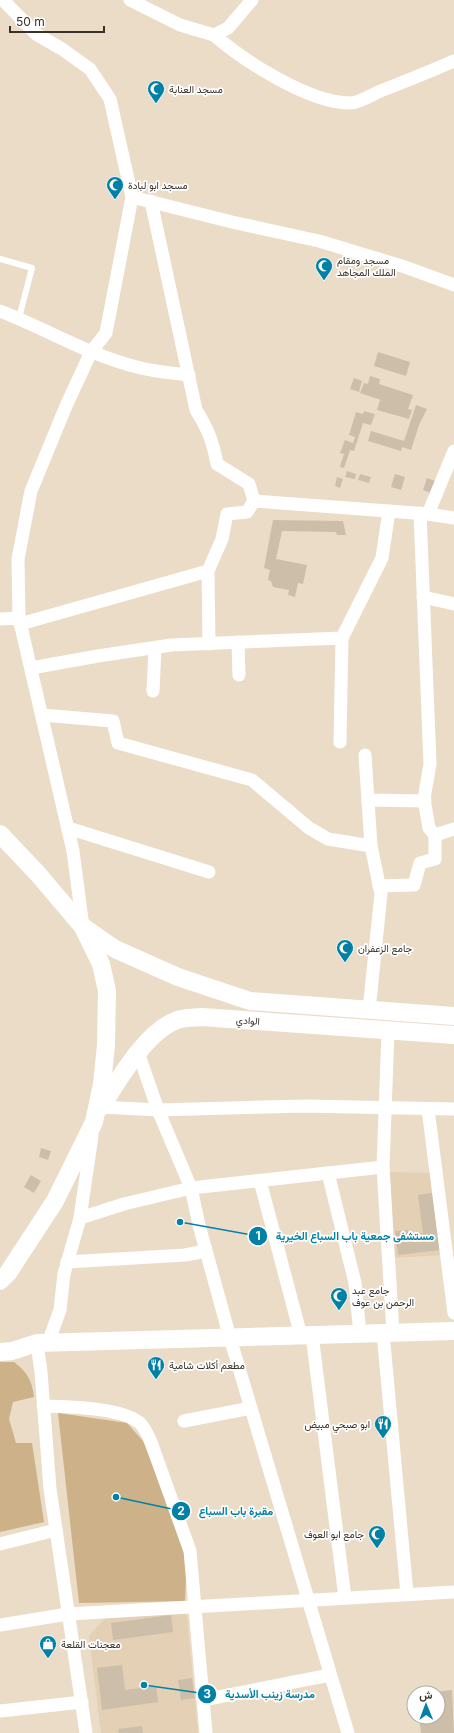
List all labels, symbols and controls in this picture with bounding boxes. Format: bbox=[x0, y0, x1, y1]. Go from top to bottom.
scale bar bbox=[10, 8, 104, 34]
text: 50 m bbox=[16, 14, 45, 29]
mosque icon: مسجد العنابة bbox=[146, 79, 166, 104]
place label: مسجد العنابة bbox=[169, 83, 223, 96]
mosque icon: مسجد ابو لبادة bbox=[105, 175, 125, 200]
place label: مسجد ابو لبادة bbox=[128, 179, 188, 192]
place label: مسجد ومقام الملك المجاهد bbox=[337, 254, 396, 279]
mosque icon: مسجد ومقام الملك المجاهد bbox=[314, 256, 334, 281]
mosque icon: جامع الزعفران bbox=[335, 938, 355, 963]
place label: جامع الزعفران bbox=[358, 942, 413, 955]
street label: الوادي bbox=[235, 1013, 260, 1030]
callout: مستشفى جمعية باب السباع الخيرية bbox=[248, 1224, 443, 1247]
text: 1 bbox=[255, 1228, 261, 1243]
text: مستشفى جمعية باب السباع الخيرية bbox=[276, 1229, 434, 1244]
place label: جامع عبد الرحمن بن عوف bbox=[352, 1284, 414, 1309]
mosque icon: جامع عبد الرحمن بن عوف bbox=[329, 1286, 349, 1311]
restaurant icon: مطعم أكلات شامية bbox=[146, 1355, 166, 1380]
place label: مطعم أكلات شامية bbox=[169, 1359, 245, 1372]
restaurant icon: ابو صبحي مبيض bbox=[373, 1414, 393, 1439]
place label: ابو صبحي مبيض bbox=[304, 1418, 370, 1433]
callout: مقبرة باب السباع bbox=[171, 1499, 281, 1522]
text: 2 bbox=[177, 1503, 185, 1518]
text: مقبرة باب السباع bbox=[199, 1504, 273, 1519]
mosque icon: جامع ابو العوف bbox=[367, 1524, 387, 1549]
place label: جامع ابو العوف bbox=[304, 1528, 364, 1541]
shop icon: معجنات القلعة bbox=[38, 1634, 58, 1659]
place label: معجنات القلعة bbox=[61, 1638, 121, 1651]
callout: مدرسة زينب الأسدية bbox=[197, 1683, 323, 1706]
north arrow bbox=[406, 1685, 446, 1725]
text: 3 bbox=[203, 1686, 211, 1701]
text: مدرسة زينب الأسدية bbox=[225, 1687, 315, 1701]
text: ش bbox=[419, 1688, 433, 1702]

